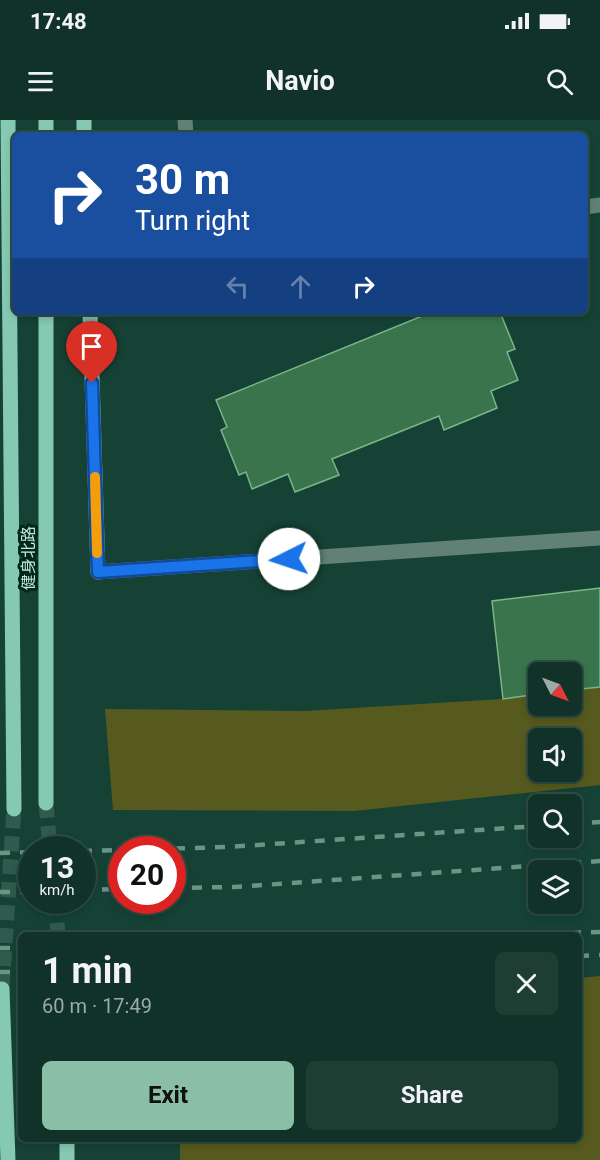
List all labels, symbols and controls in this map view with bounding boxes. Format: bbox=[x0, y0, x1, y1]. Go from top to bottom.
text: 17:48 bbox=[30, 9, 87, 34]
icon: menu bbox=[24, 65, 57, 98]
text: Navio bbox=[265, 65, 335, 97]
icon: search bbox=[543, 65, 576, 98]
text: 30 m bbox=[135, 155, 230, 204]
icon: right bbox=[36, 156, 114, 234]
text: Turn right bbox=[135, 205, 250, 237]
icon: left bbox=[221, 270, 254, 303]
icon: ahead bbox=[284, 270, 317, 303]
icon: right bbox=[347, 270, 380, 303]
pin bbox=[66, 321, 117, 383]
icon: arrive bbox=[75, 330, 108, 363]
street label: 健身北路 bbox=[19, 526, 38, 590]
position arrow bbox=[257, 527, 321, 591]
north arrow bbox=[528, 662, 582, 716]
map controls bbox=[528, 662, 582, 914]
button: sound bbox=[528, 728, 582, 782]
button: search bbox=[528, 794, 582, 848]
speed limit sign: 20 bbox=[108, 836, 186, 914]
text: 13 bbox=[40, 850, 74, 885]
button: layers bbox=[528, 860, 582, 914]
text: km/h bbox=[39, 881, 75, 899]
text: 1 min bbox=[42, 950, 133, 992]
button: close bbox=[495, 952, 558, 1015]
text: 60 m · 17:49 bbox=[42, 994, 152, 1018]
button: Exit bbox=[42, 1061, 294, 1130]
button: Share bbox=[306, 1061, 558, 1130]

